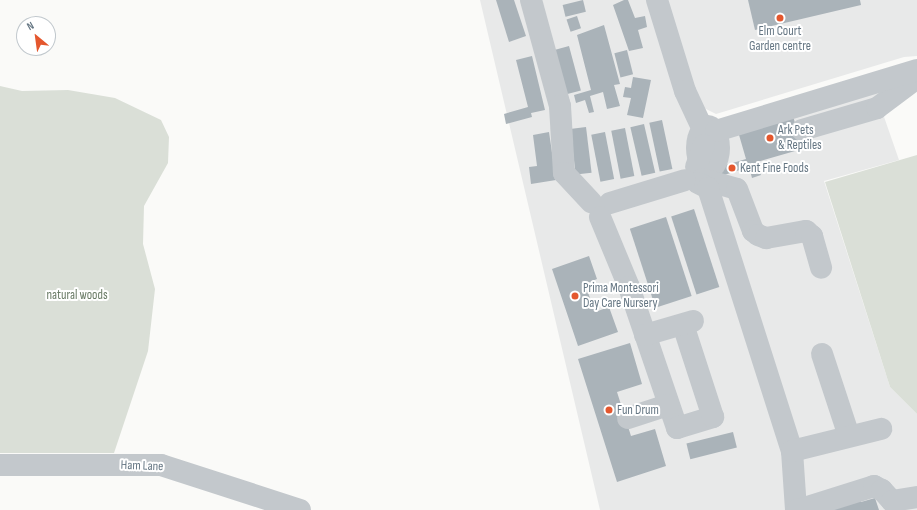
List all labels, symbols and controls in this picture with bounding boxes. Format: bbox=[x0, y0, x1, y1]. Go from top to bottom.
marker: Elm Court Garden centre bbox=[775, 13, 785, 23]
north arrow bbox=[16, 16, 56, 56]
text: N bbox=[25, 19, 36, 33]
place label: Elm Court Garden centre bbox=[749, 24, 811, 55]
place label: Ark Pets & Reptiles bbox=[778, 123, 822, 154]
marker: Ark Pets & Reptiles bbox=[765, 133, 775, 143]
place label: Kent Fine Foods bbox=[740, 160, 809, 176]
marker: Kent Fine Foods bbox=[727, 163, 737, 173]
place label: Prima Montessori Day Care Nursery bbox=[583, 281, 659, 312]
park label: natural woods bbox=[46, 287, 108, 303]
marker: Prima Montessori Day Care Nursery bbox=[570, 291, 580, 301]
place label: Fun Drum bbox=[617, 402, 659, 418]
marker: Fun Drum bbox=[604, 405, 614, 415]
street label: Ham Lane bbox=[120, 457, 164, 475]

